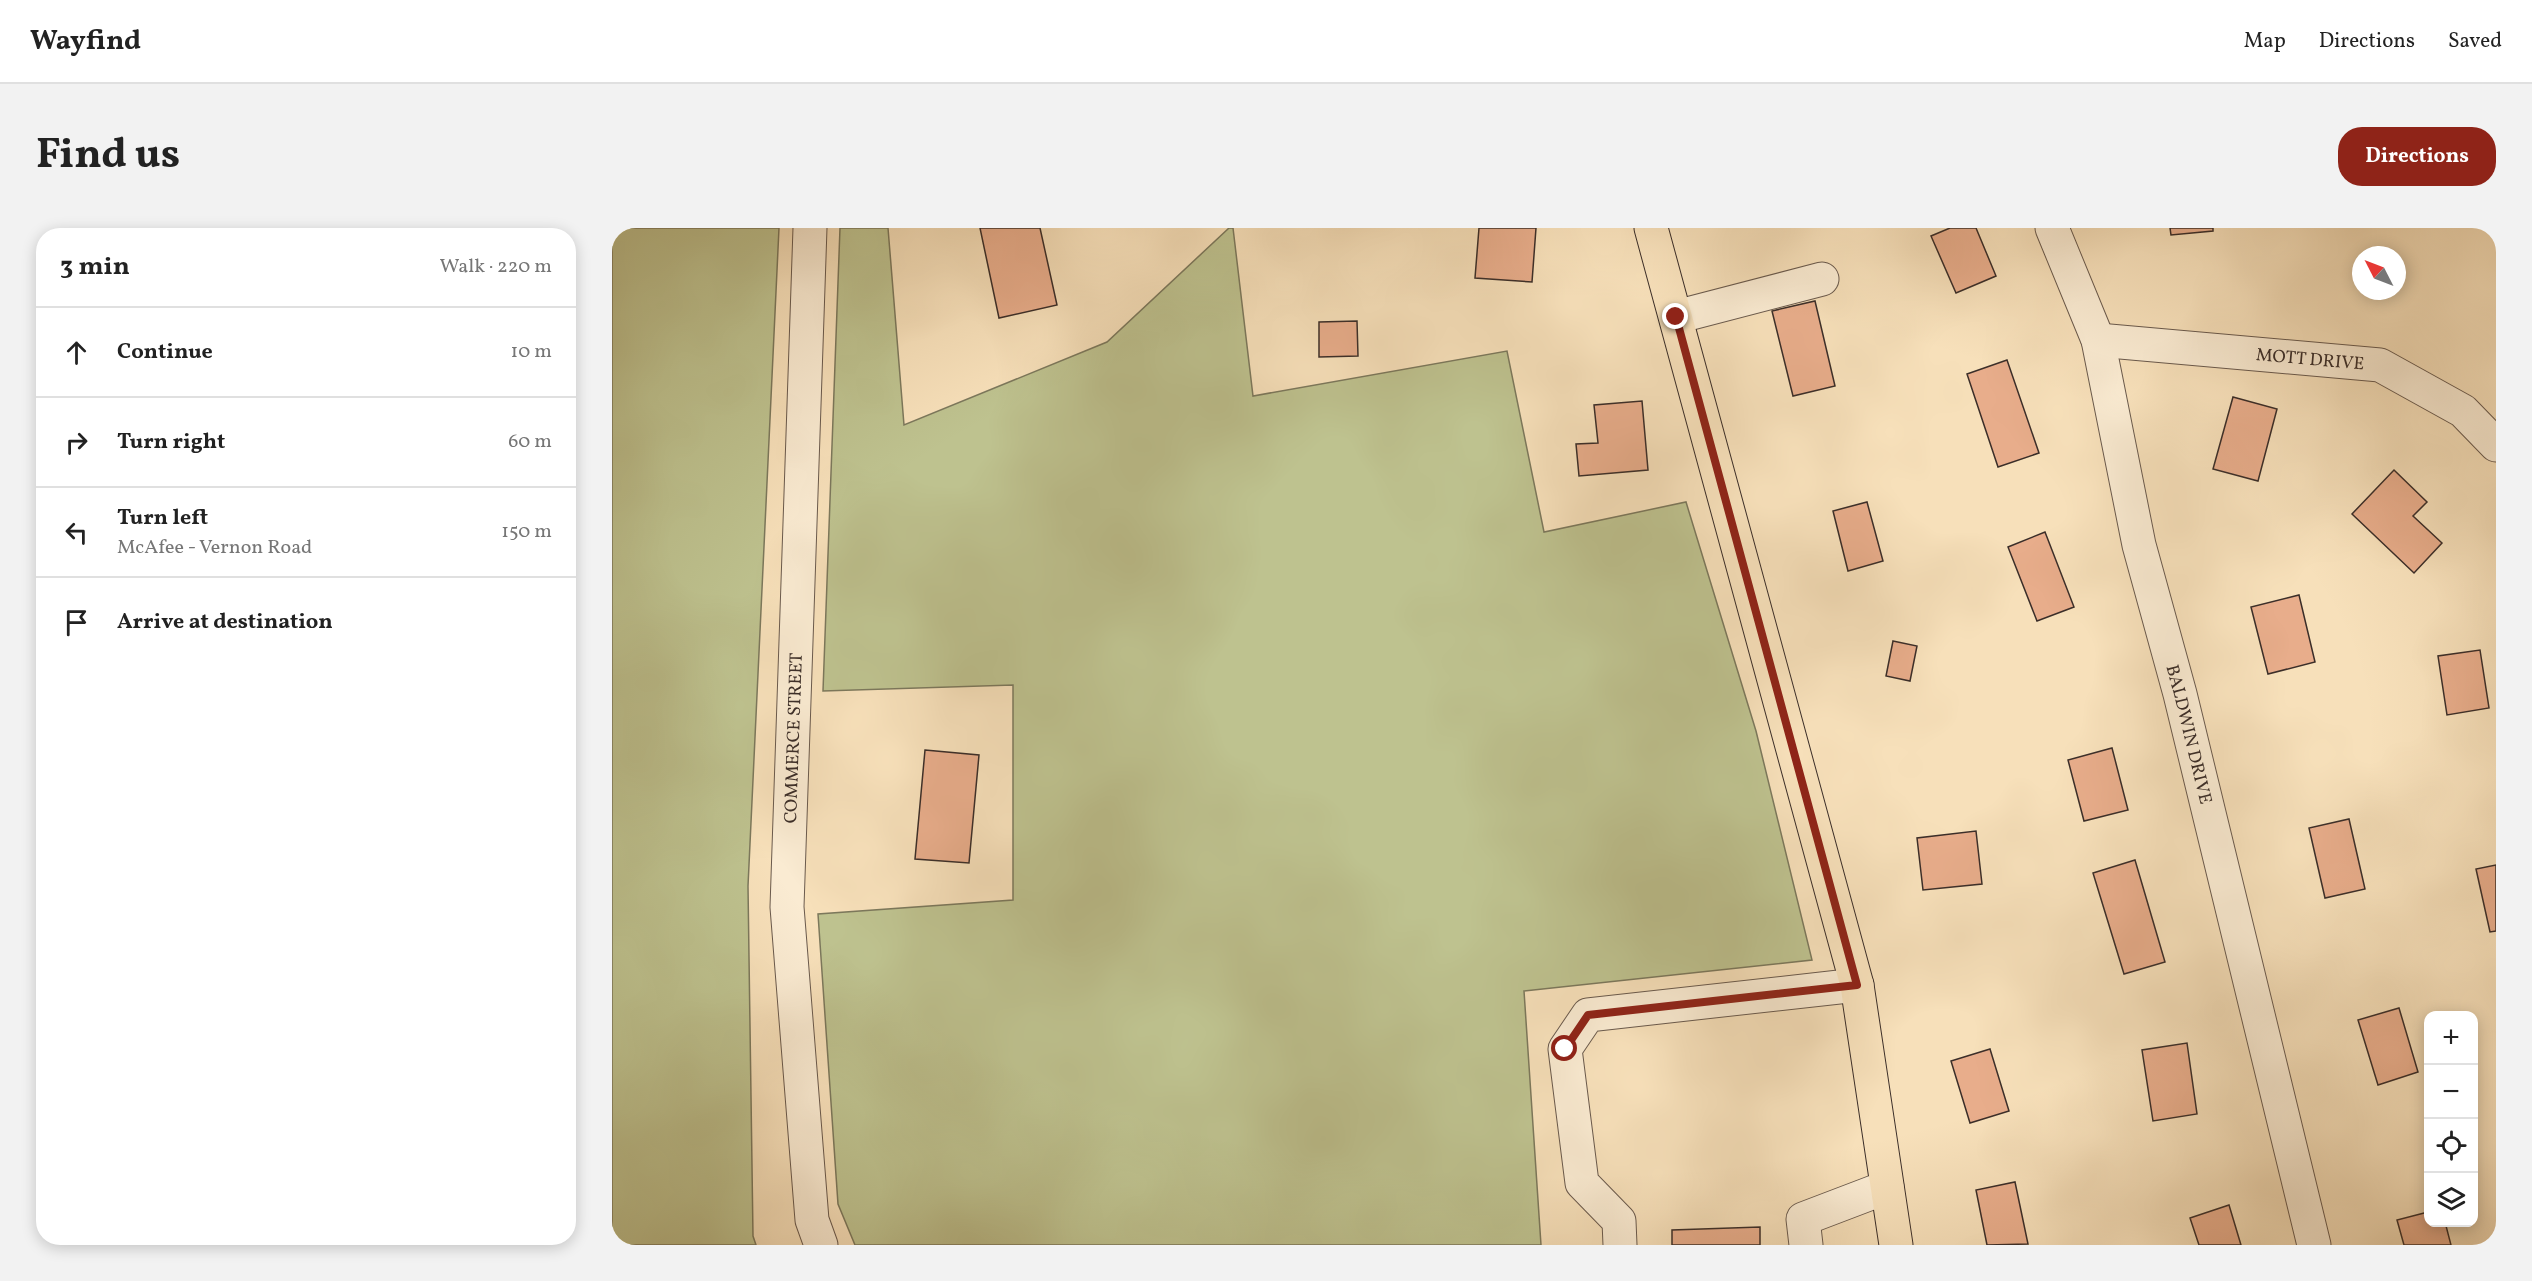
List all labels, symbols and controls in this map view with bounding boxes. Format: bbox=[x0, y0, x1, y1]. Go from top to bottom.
text: Wayfind bbox=[30, 22, 141, 61]
text: Map bbox=[2244, 27, 2286, 56]
text: Directions bbox=[2319, 27, 2415, 56]
text: Saved bbox=[2448, 27, 2502, 56]
text: Find us bbox=[36, 127, 180, 186]
button: Directions bbox=[2338, 127, 2496, 186]
north arrow bbox=[2352, 246, 2406, 300]
text: 3 min bbox=[60, 249, 130, 285]
text: Walk · 220 m bbox=[440, 253, 552, 281]
route end bbox=[1662, 303, 1688, 329]
icon: ahead bbox=[60, 336, 93, 369]
text: Continue bbox=[117, 337, 213, 368]
text: 10 m bbox=[511, 338, 552, 366]
street label: MOTT DRIVE bbox=[2255, 343, 2366, 378]
icon: right bbox=[60, 426, 93, 459]
text: Turn right bbox=[117, 427, 225, 458]
text: 60 m bbox=[508, 428, 552, 456]
text: Turn left bbox=[117, 503, 208, 534]
icon: left bbox=[60, 516, 93, 549]
text: 150 m bbox=[501, 518, 552, 546]
text: McAfee - Vernon Road bbox=[117, 534, 312, 562]
icon: arrive bbox=[60, 606, 93, 639]
text: Arrive at destination bbox=[117, 607, 333, 638]
street label: COMMERCE STREET bbox=[779, 652, 810, 824]
street label: BALDWIN DRIVE bbox=[2159, 662, 2217, 807]
map controls bbox=[2424, 1011, 2478, 1227]
button: + bbox=[2424, 1011, 2478, 1065]
route start bbox=[1551, 1035, 1577, 1061]
button: − bbox=[2424, 1065, 2478, 1119]
button: locate bbox=[2424, 1119, 2478, 1173]
button: layers bbox=[2424, 1173, 2478, 1227]

